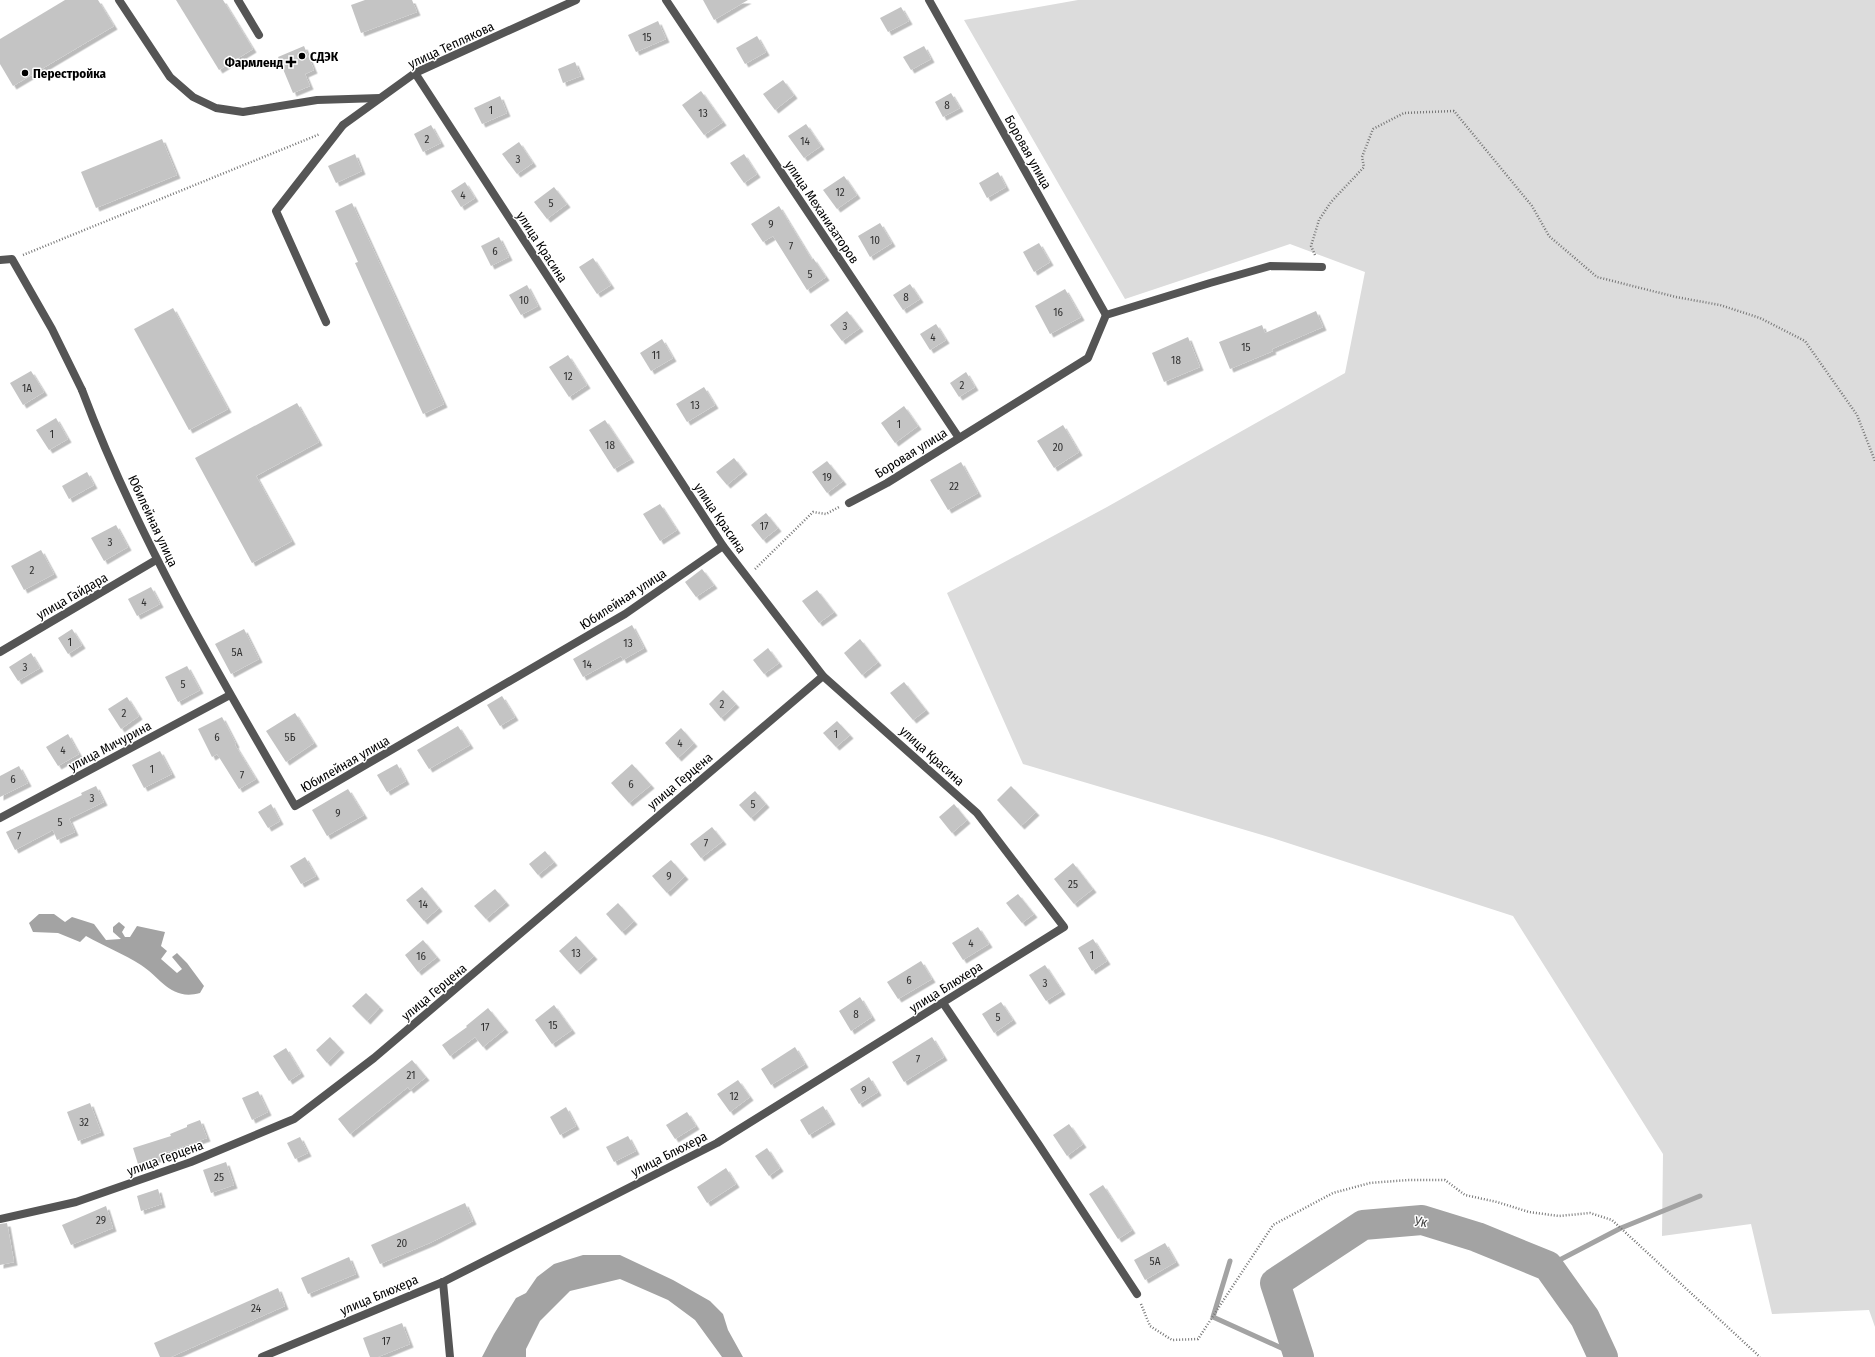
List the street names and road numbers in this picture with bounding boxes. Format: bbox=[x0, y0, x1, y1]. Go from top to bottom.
street label: улица Теплякова bbox=[406, 19, 496, 71]
street label: Боровая улица bbox=[1001, 112, 1055, 192]
street label: улица Механизаторов bbox=[782, 158, 862, 266]
street label: улица Красина bbox=[513, 209, 571, 285]
street label: Боровая улица bbox=[872, 425, 950, 481]
street label: Юбилейная улица bbox=[125, 473, 181, 569]
street label: улица Красина bbox=[691, 480, 749, 556]
street label: Юбилейная улица bbox=[577, 566, 669, 632]
street label: улица Гайдара bbox=[34, 570, 110, 622]
street label: улица Мичурина bbox=[66, 718, 154, 774]
street label: улица Красина bbox=[897, 723, 967, 789]
street label: Юбилейная улица bbox=[298, 733, 392, 795]
street label: улица Герцена bbox=[644, 750, 716, 812]
street label: улица Блюхера bbox=[907, 959, 985, 1015]
street label: улица Герцена bbox=[398, 961, 470, 1023]
street label: улица Блюхера bbox=[628, 1128, 710, 1180]
street label: улица Герцена bbox=[125, 1137, 205, 1179]
street label: улица Блюхера bbox=[338, 1272, 420, 1318]

